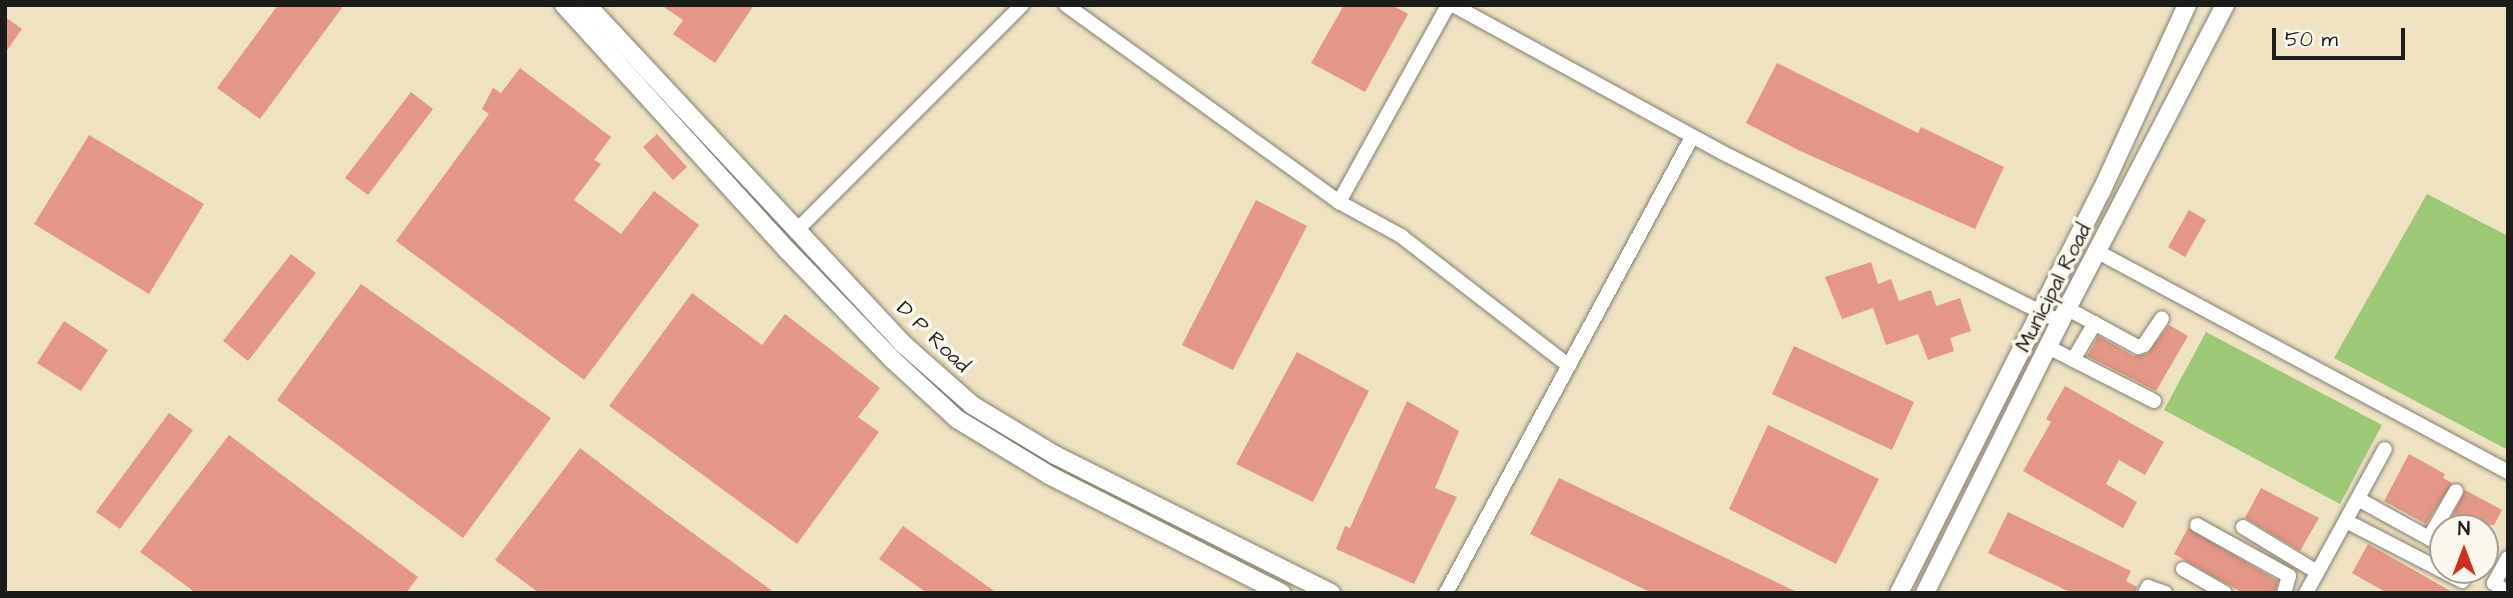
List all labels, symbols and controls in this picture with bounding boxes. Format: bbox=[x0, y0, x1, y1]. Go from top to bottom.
scale bar bbox=[2275, 14, 2408, 58]
text: 50 m bbox=[2285, 25, 2338, 54]
street label: Municipal Road bbox=[2011, 220, 2097, 356]
street label: D P Road bbox=[891, 296, 975, 378]
north arrow bbox=[2429, 514, 2499, 584]
text: N bbox=[2458, 516, 2470, 543]

